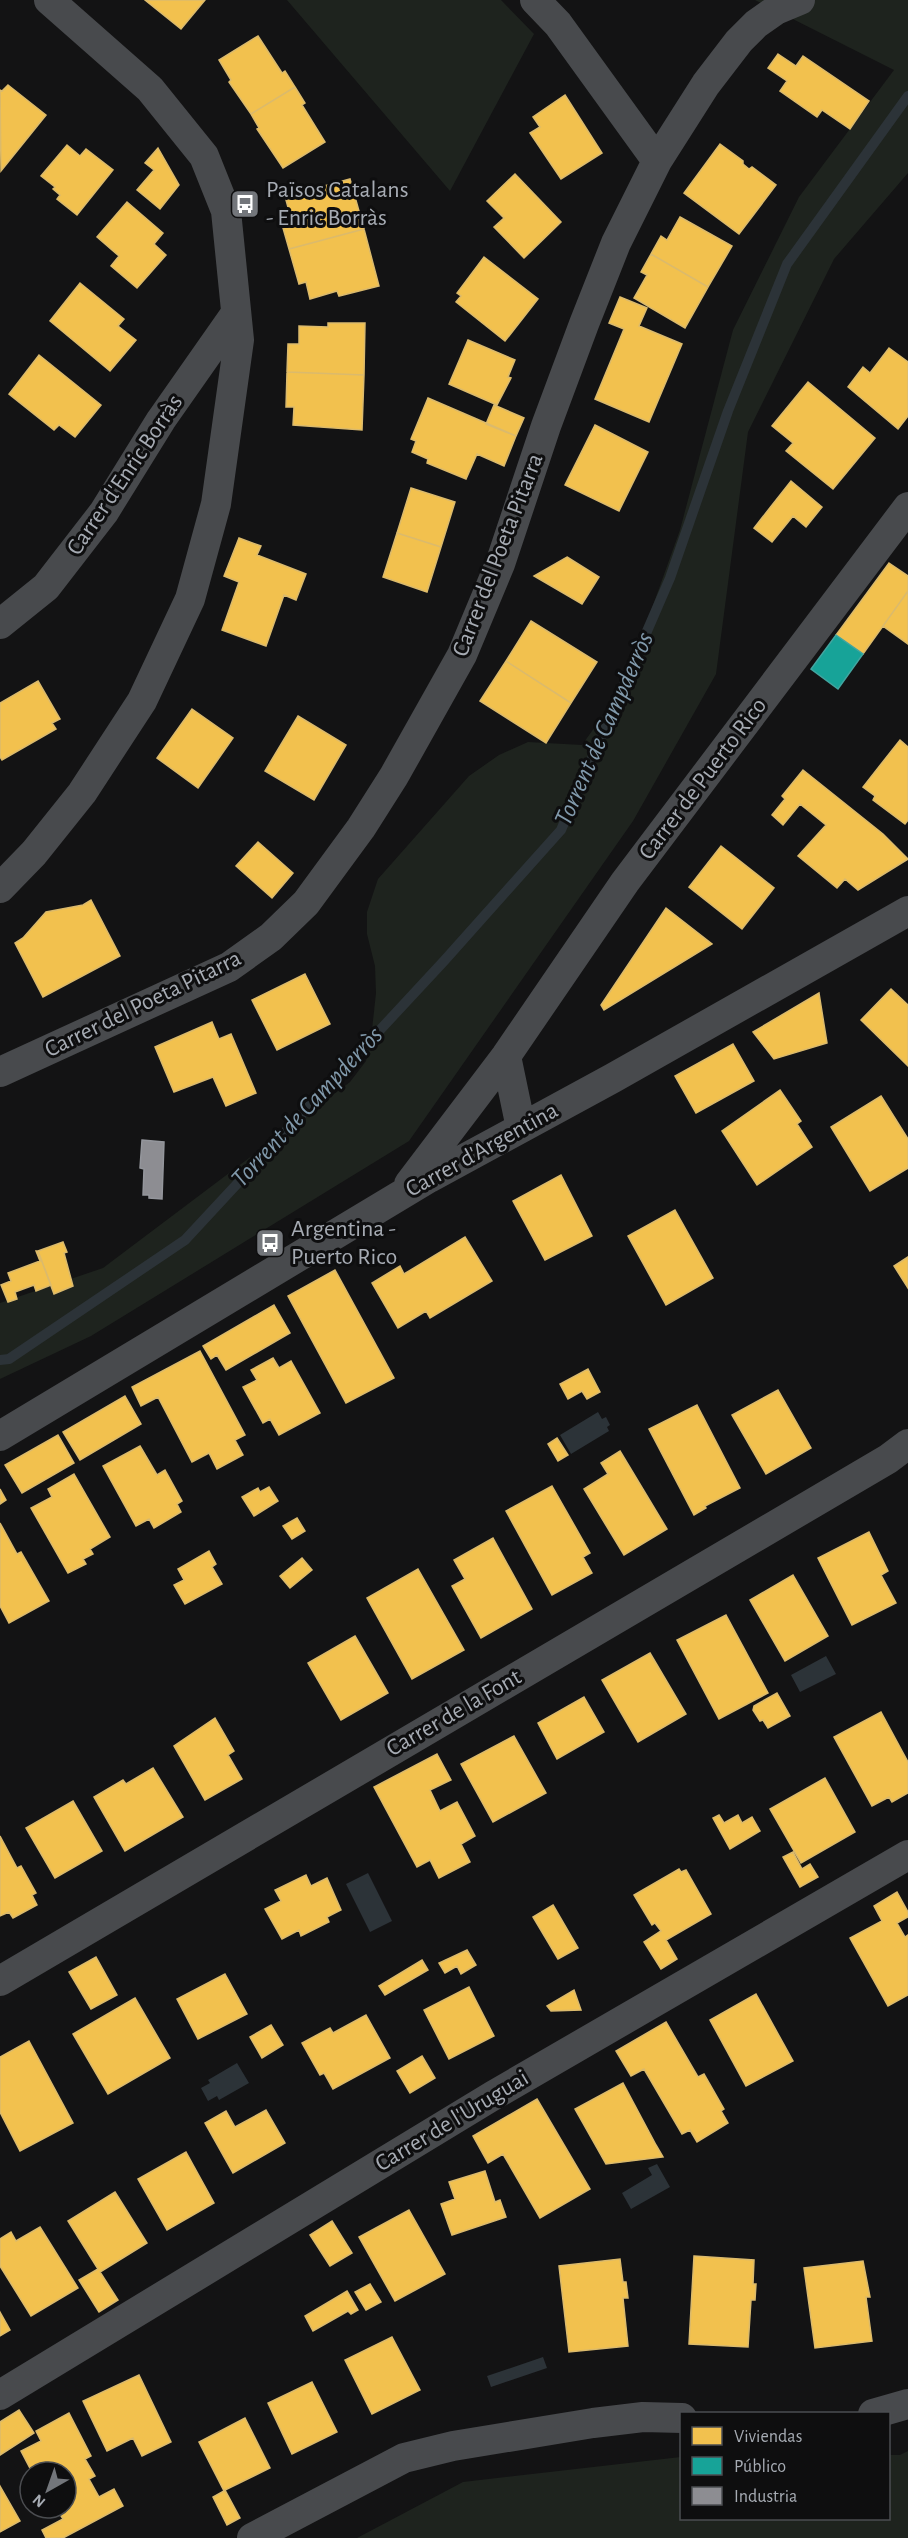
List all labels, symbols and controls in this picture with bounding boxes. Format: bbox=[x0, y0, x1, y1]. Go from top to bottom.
place label: Països Catalans - Enric Borràs bbox=[266, 178, 409, 230]
bus stop icon: Països Catalans - Enric Borràs bbox=[229, 188, 261, 220]
street label: Carrer d'Enric Borràs bbox=[63, 391, 187, 559]
street label: Carrer del Poeta Pitarra bbox=[448, 450, 548, 660]
water label: Torrent de Campderròs bbox=[550, 628, 658, 830]
street label: Carrer de Puerto Rico bbox=[635, 694, 771, 864]
street label: Carrer del Poeta Pitarra bbox=[41, 946, 245, 1062]
water label: Torrent de Campderròs bbox=[226, 1022, 388, 1192]
street label: Carrer d'Argentina bbox=[402, 1098, 562, 1202]
place label: Argentina - Puerto Rico bbox=[291, 1217, 397, 1269]
bus stop icon: Argentina - Puerto Rico bbox=[254, 1227, 286, 1259]
street label: Carrer de la Font bbox=[383, 1665, 526, 1761]
street label: Carrer de l'Uruguai bbox=[371, 2066, 533, 2176]
legend bbox=[680, 2412, 890, 2520]
text: Viviendas bbox=[734, 2428, 802, 2446]
text: Público bbox=[734, 2458, 786, 2476]
north arrow bbox=[18, 2460, 78, 2520]
text: Industria bbox=[734, 2488, 797, 2506]
text: N bbox=[30, 2491, 48, 2510]

